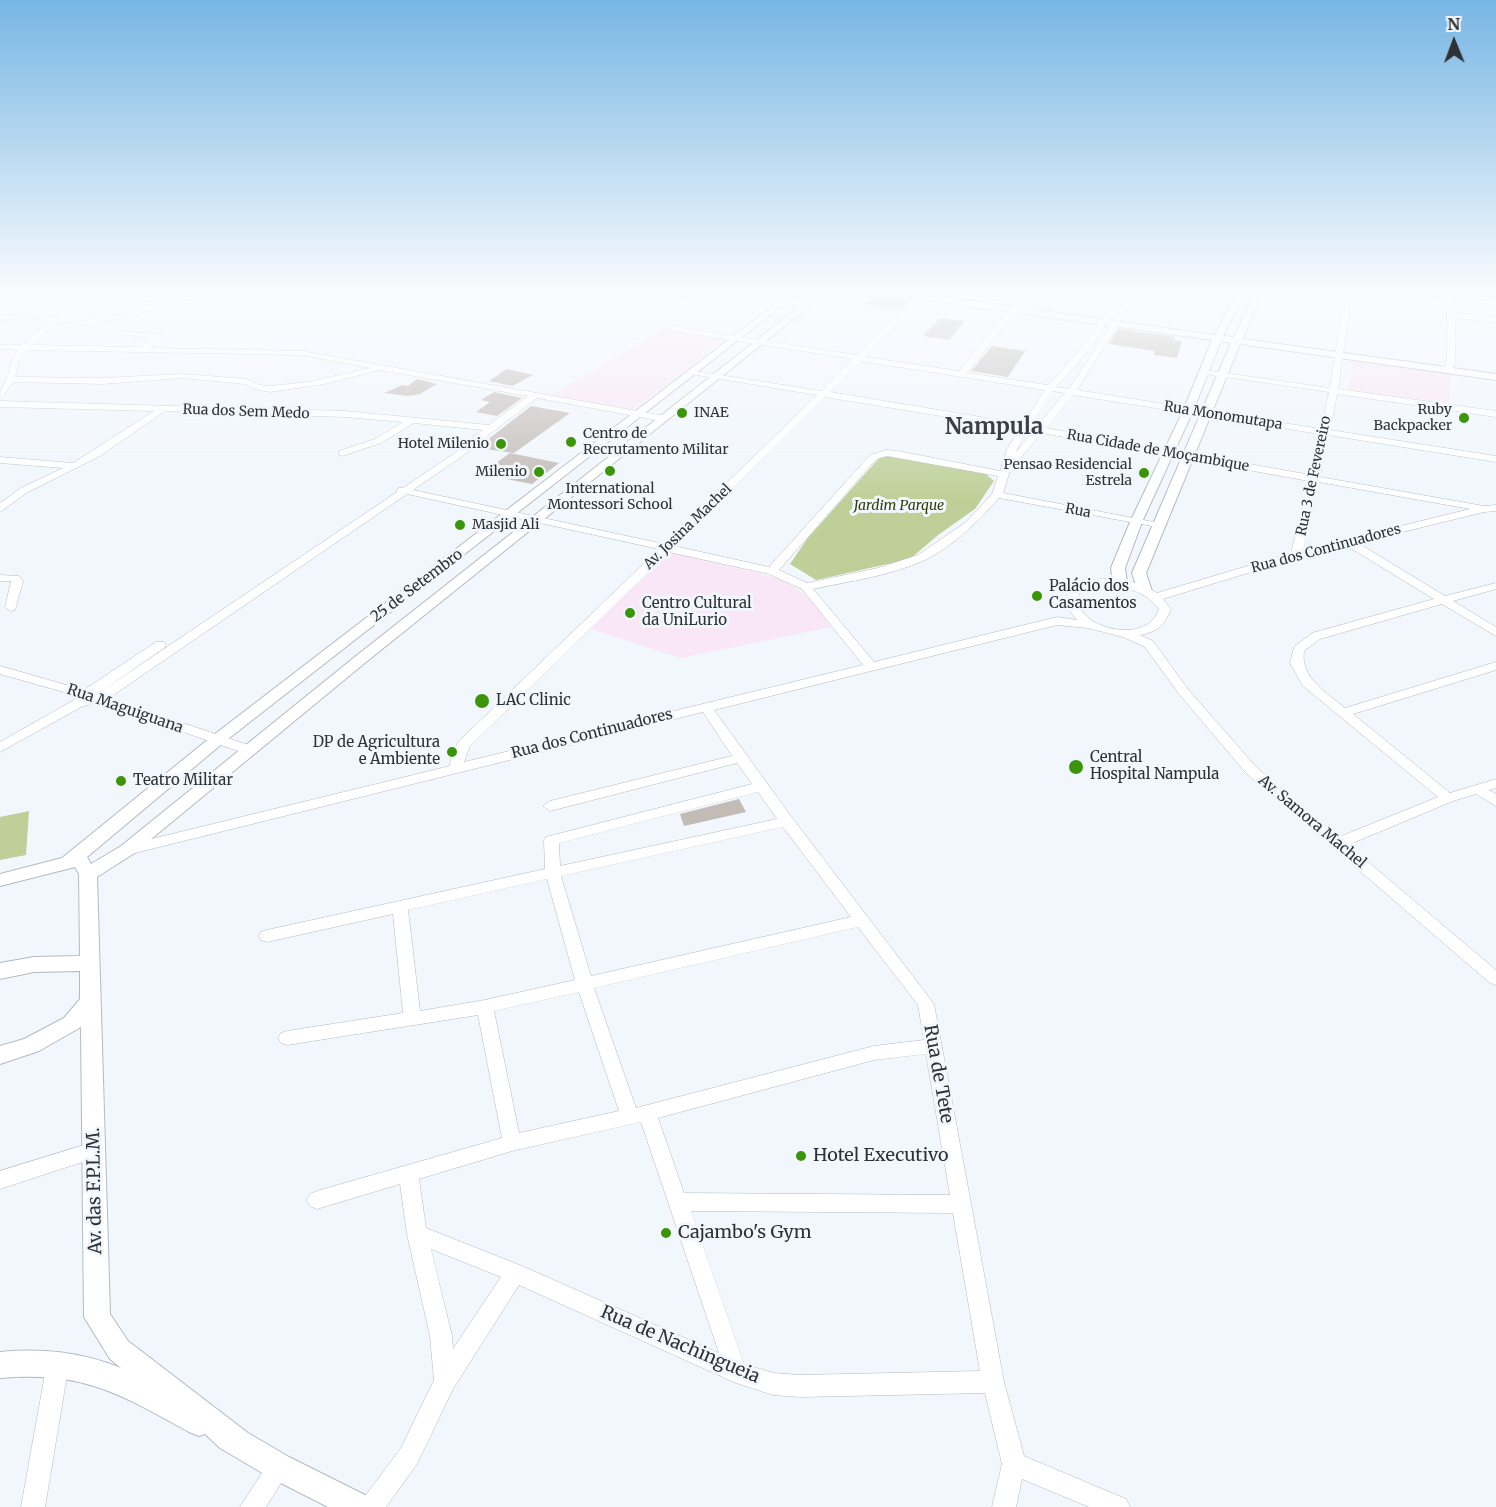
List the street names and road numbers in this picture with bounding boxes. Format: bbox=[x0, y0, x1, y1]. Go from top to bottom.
street label: Rua Monomutapa bbox=[1162, 398, 1284, 434]
street label: Rua dos Sem Medo bbox=[182, 401, 310, 423]
street label: Rua 3 de Fevereiro bbox=[1293, 415, 1335, 537]
street label: Rua Cidade de Moçambique bbox=[1066, 427, 1250, 475]
street label: Av. Josina Machel bbox=[641, 481, 735, 573]
street label: Rua bbox=[1064, 500, 1092, 522]
street label: Rua dos Continuadores bbox=[1249, 521, 1403, 577]
street label: 25 de Setembro bbox=[368, 546, 466, 626]
street label: Rua Maguiguana bbox=[64, 681, 186, 737]
street label: Rua dos Continuadores bbox=[510, 705, 674, 763]
street label: Av. Samora Machel bbox=[1254, 772, 1370, 872]
street label: Rua de Tete bbox=[919, 1023, 957, 1125]
street label: Av. das F.P.L.M. bbox=[83, 1127, 107, 1255]
street label: Rua de Nachingueia bbox=[597, 1302, 763, 1388]

